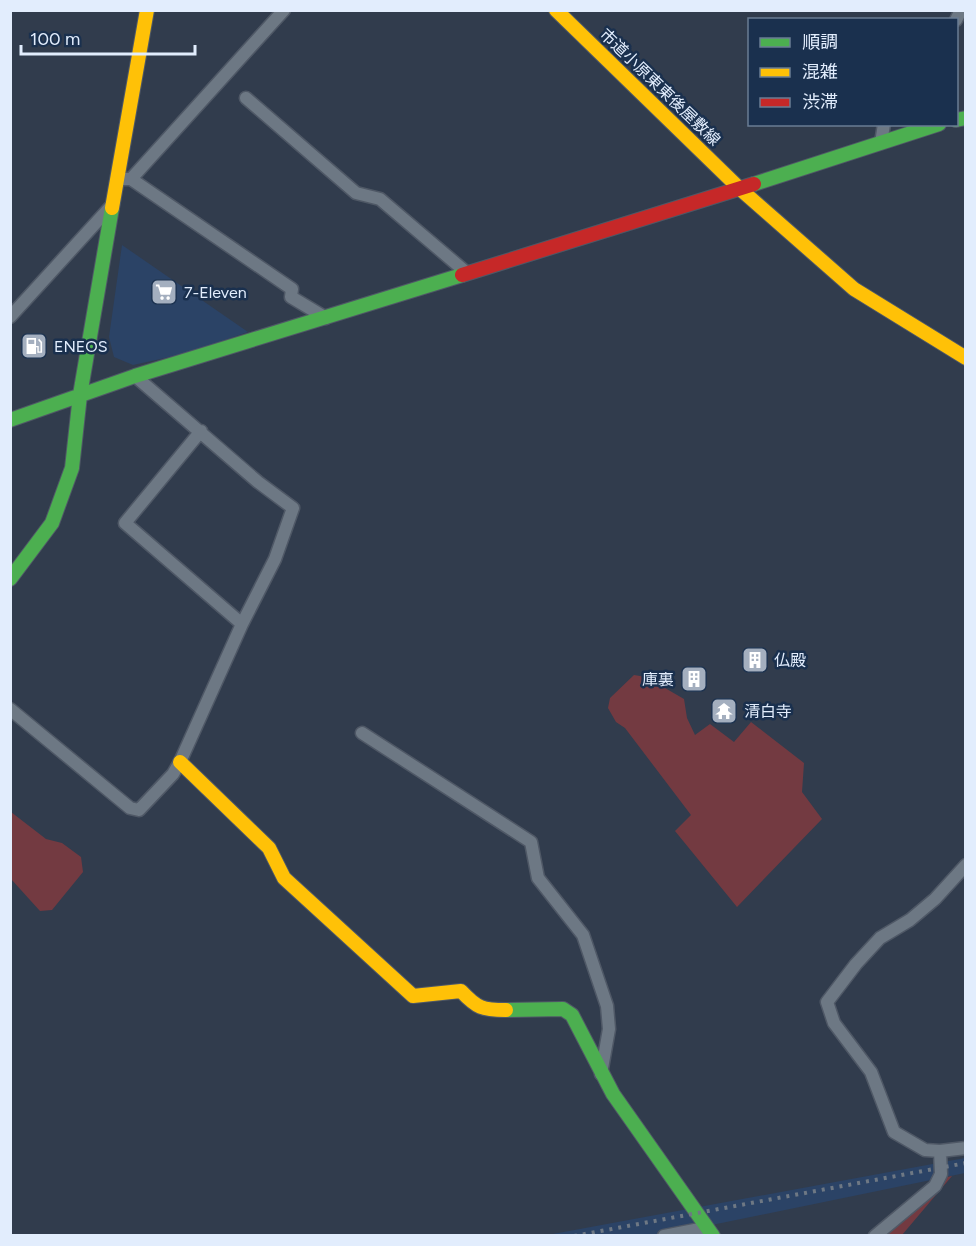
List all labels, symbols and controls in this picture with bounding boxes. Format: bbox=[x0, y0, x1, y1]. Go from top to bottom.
scale bar bbox=[21, 18, 195, 56]
legend bbox=[748, 18, 958, 126]
street label: 市道小原東東後屋敷線 bbox=[596, 25, 724, 149]
text: 100 m bbox=[30, 28, 80, 50]
text: 順調 bbox=[802, 31, 838, 53]
text: 混雑 bbox=[802, 61, 838, 83]
text: 渋滞 bbox=[802, 91, 838, 113]
supermarket icon: 7-Eleven bbox=[149, 277, 179, 307]
place label: 7-Eleven bbox=[184, 283, 247, 302]
fuel station icon: ENEOS bbox=[19, 331, 49, 361]
place label: ENEOS bbox=[54, 337, 108, 356]
building icon: 仏殿 bbox=[740, 645, 770, 675]
place label: 仏殿 bbox=[774, 651, 806, 670]
building icon: 庫裏 bbox=[679, 664, 709, 694]
place label: 庫裏 bbox=[642, 670, 674, 689]
temple icon: 清白寺 bbox=[709, 696, 739, 726]
place label: 清白寺 bbox=[744, 702, 792, 721]

